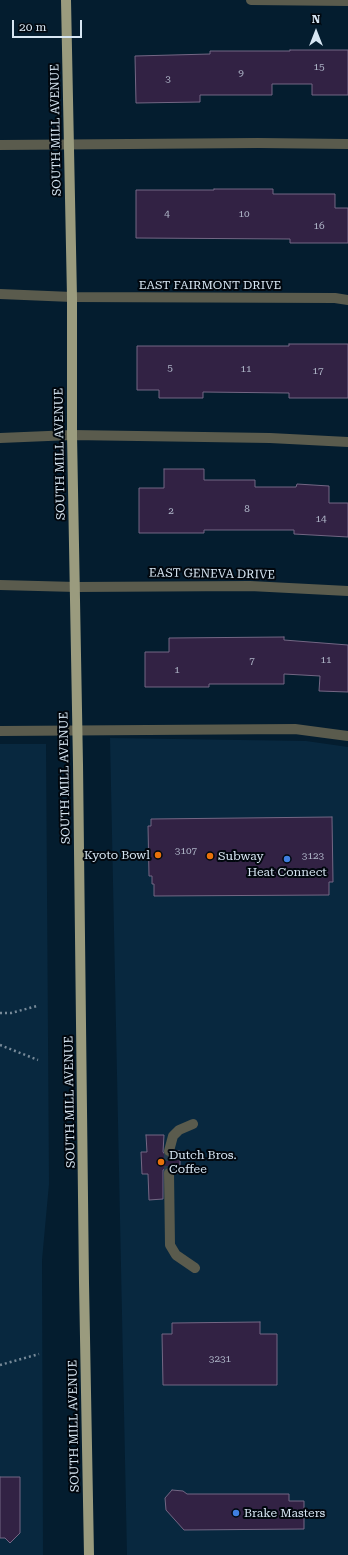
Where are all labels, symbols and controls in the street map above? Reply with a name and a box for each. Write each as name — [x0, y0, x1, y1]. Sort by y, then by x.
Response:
scale bar — [14, 12, 84, 38]
north arrow — [296, 12, 336, 52]
text: N — [312, 13, 320, 26]
text: 20 m — [19, 20, 46, 34]
house number: 15 — [313, 61, 325, 73]
street label: SOUTH MILL AVENUE — [48, 64, 64, 196]
house number: 9 — [238, 67, 244, 79]
house number: 3 — [165, 73, 171, 85]
house number: 4 — [164, 208, 170, 220]
house number: 10 — [238, 208, 250, 220]
house number: 16 — [313, 220, 325, 232]
street label: EAST FAIRMONT DRIVE — [139, 278, 281, 292]
house number: 5 — [167, 362, 173, 374]
house number: 11 — [240, 363, 252, 375]
house number: 17 — [312, 365, 324, 377]
street label: SOUTH MILL AVENUE — [52, 388, 68, 520]
house number: 8 — [244, 503, 250, 515]
house number: 2 — [168, 505, 174, 517]
house number: 14 — [315, 513, 327, 525]
street label: EAST GENEVA DRIVE — [149, 566, 275, 582]
house number: 11 — [320, 654, 332, 666]
house number: 7 — [249, 655, 255, 667]
house number: 1 — [174, 664, 180, 676]
street label: SOUTH MILL AVENUE — [57, 712, 73, 844]
house number: 3107 — [175, 845, 197, 857]
place label: Kyoto Bowl — [84, 848, 150, 862]
place label: Subway — [218, 849, 264, 863]
marker: Kyoto Bowl — [153, 850, 163, 860]
house number: 3123 — [302, 850, 324, 862]
marker: Subway — [205, 851, 215, 861]
marker: Heat Connect — [282, 854, 292, 864]
place label: Heat Connect — [247, 865, 327, 879]
street label: SOUTH MILL AVENUE — [62, 1036, 78, 1168]
place label: Dutch Bros. Coffee — [169, 1148, 237, 1176]
marker: Dutch Bros. Coffee — [156, 1157, 166, 1167]
house number: 3231 — [209, 1353, 231, 1365]
street label: SOUTH MILL AVENUE — [66, 1360, 82, 1492]
place label: Brake Masters — [244, 1506, 325, 1520]
marker: Brake Masters — [231, 1508, 241, 1518]

